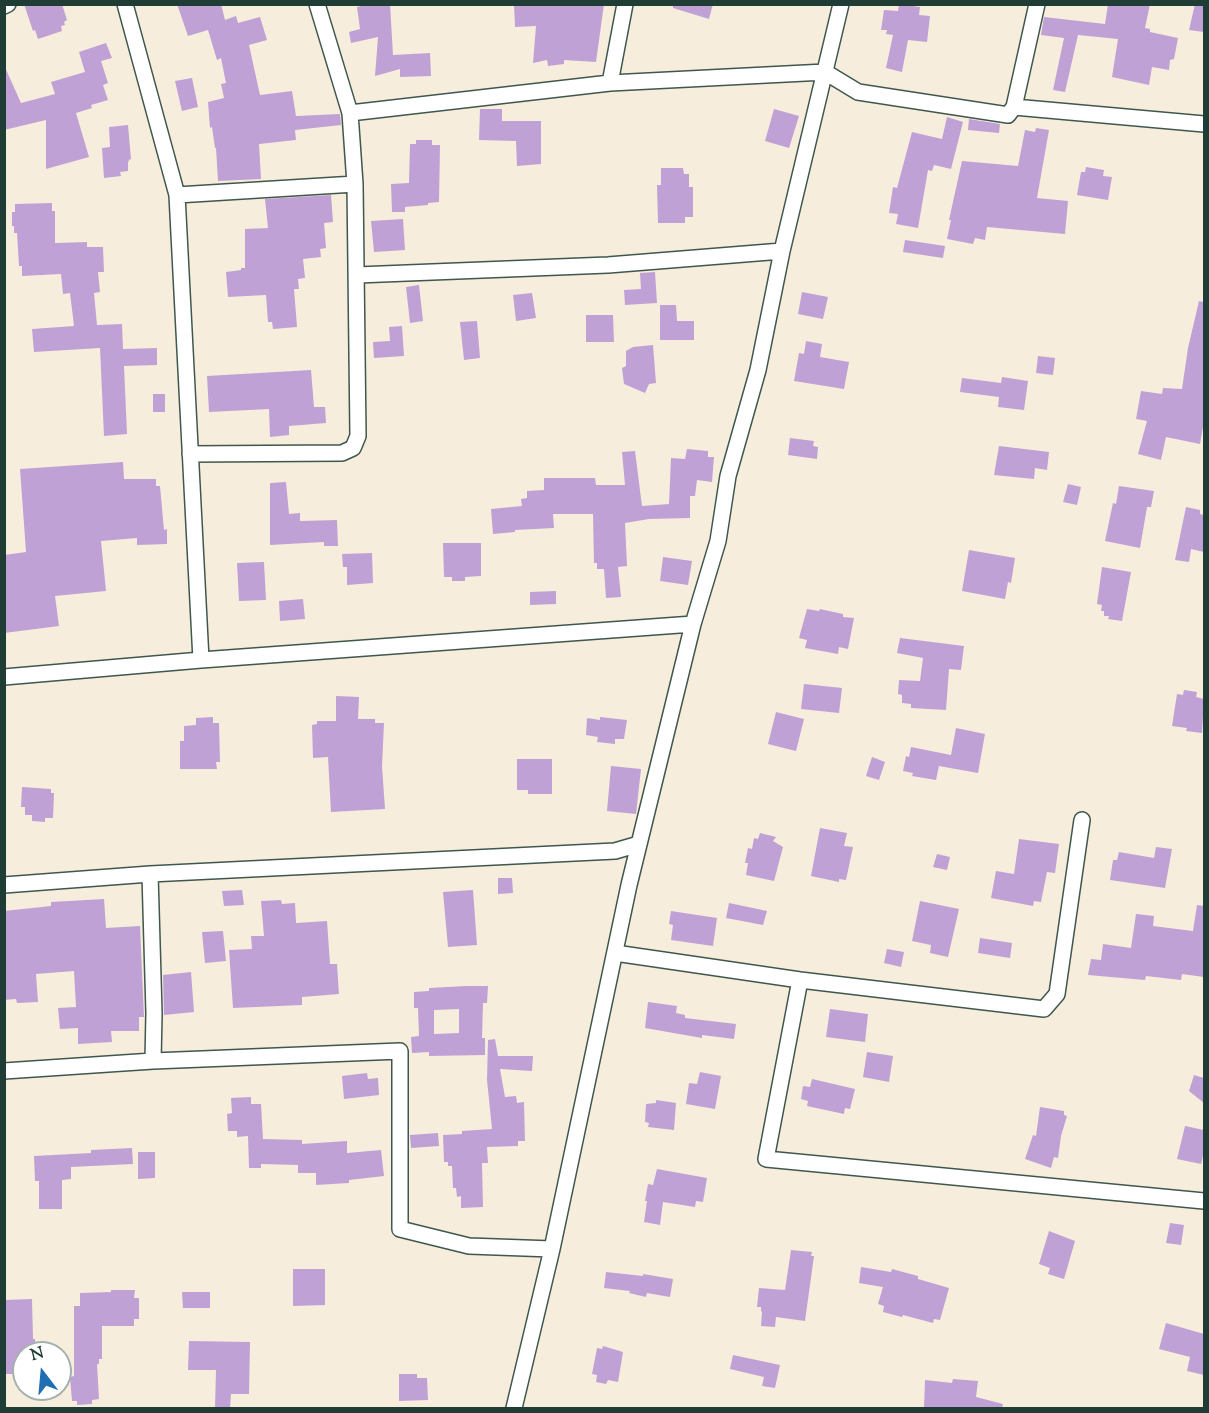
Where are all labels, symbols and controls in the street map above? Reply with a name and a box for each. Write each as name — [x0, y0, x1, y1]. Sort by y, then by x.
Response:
north arrow — [12, 1341, 72, 1401]
text: N — [28, 1342, 47, 1368]

